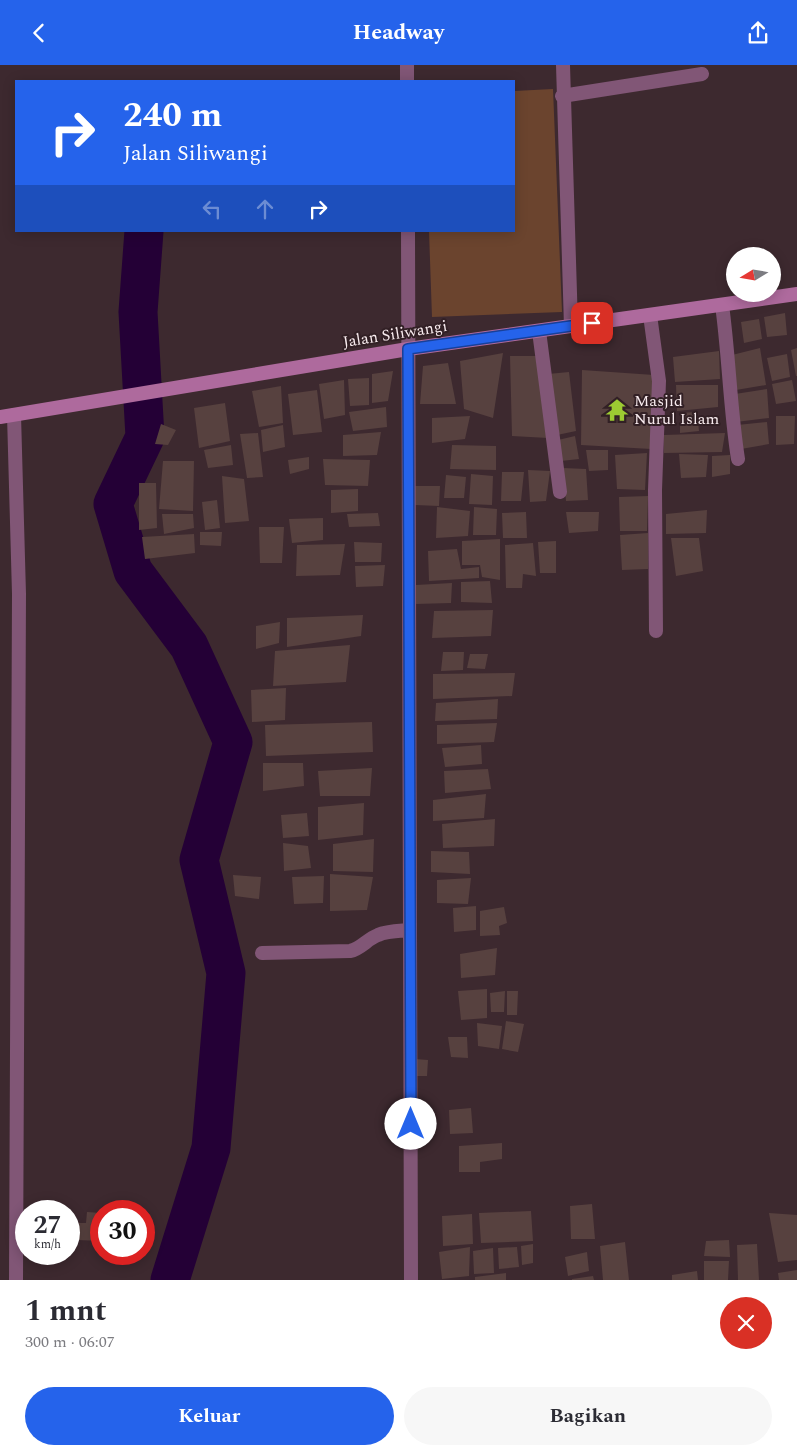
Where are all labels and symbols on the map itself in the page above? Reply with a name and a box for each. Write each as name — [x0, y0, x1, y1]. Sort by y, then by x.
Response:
north arrow — [726, 247, 781, 303]
pin — [571, 302, 613, 344]
street label: Jalan Siliwangi — [341, 314, 449, 354]
place label: Masjid Nurul Islam — [634, 389, 719, 431]
temple icon: Masjid Nurul Islam — [604, 397, 630, 423]
position arrow — [384, 1097, 436, 1149]
speed limit sign: 30 — [90, 1200, 155, 1265]

